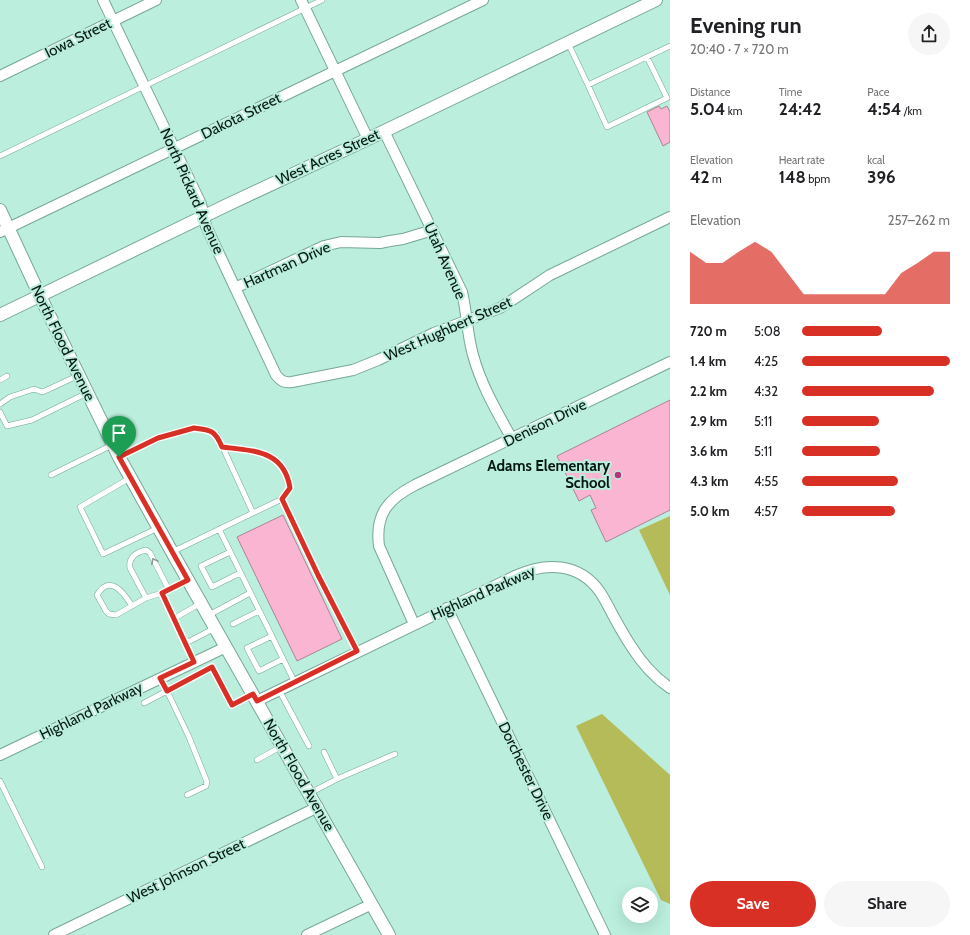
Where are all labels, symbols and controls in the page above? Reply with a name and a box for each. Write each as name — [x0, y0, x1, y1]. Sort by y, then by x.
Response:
text: Evening run — [690, 12, 802, 39]
button: share — [908, 13, 950, 55]
street label: Iowa Street — [42, 14, 114, 62]
text: 20:40 · 7 × 720 m — [690, 41, 789, 57]
text: Distance — [690, 85, 731, 99]
text: Time — [779, 85, 802, 99]
text: Pace — [867, 85, 889, 99]
street label: Dakota Street — [198, 89, 284, 143]
text: 5.04 — [690, 99, 725, 119]
text: 24:42 — [779, 99, 822, 119]
text: 4:54 — [867, 99, 901, 119]
text: km — [725, 104, 742, 118]
text: /km — [901, 104, 922, 118]
street label: North Pickard Avenue — [156, 125, 228, 257]
street label: West Acres Street — [273, 125, 383, 189]
text: Elevation — [690, 153, 733, 167]
text: Heart rate — [779, 153, 825, 167]
text: kcal — [867, 153, 885, 167]
text: 42 — [690, 167, 710, 187]
text: 148 — [779, 167, 806, 187]
text: 396 — [867, 167, 896, 187]
text: m — [710, 172, 722, 186]
text: bpm — [806, 172, 830, 186]
text: Elevation — [690, 212, 741, 228]
text: 257–262 m — [888, 212, 950, 228]
street label: Utah Avenue — [420, 220, 470, 302]
street label: Hartman Drive — [241, 238, 334, 292]
street label: North Flood Avenue — [27, 282, 99, 404]
street label: West Hughbert Street — [382, 293, 514, 365]
text: 720 m — [690, 323, 727, 339]
text: 5:08 — [754, 323, 781, 339]
text: 1.4 km — [690, 353, 726, 369]
text: 4:25 — [754, 353, 778, 369]
text: 2.2 km — [690, 383, 727, 399]
text: 4:32 — [754, 383, 778, 399]
street label: Denison Drive — [501, 395, 590, 451]
text: 2.9 km — [690, 413, 727, 429]
text: 5:11 — [754, 413, 772, 429]
pin — [102, 416, 136, 457]
icon: arrive — [108, 422, 130, 444]
text: 3.6 km — [690, 443, 728, 459]
text: 5:11 — [754, 443, 772, 459]
place label: Adams Elementary School — [487, 457, 611, 492]
marker: Adams Elementary School — [613, 470, 623, 480]
text: 4.3 km — [690, 473, 729, 489]
text: 4:55 — [754, 473, 778, 489]
text: 5.0 km — [690, 503, 729, 519]
text: 4:57 — [754, 503, 778, 519]
one-way arrow — [151, 558, 159, 565]
street label: Highland Parkway — [428, 562, 538, 624]
street label: Highland Parkway — [37, 678, 146, 744]
street label: North Flood Avenue — [259, 716, 339, 835]
street label: Dorchester Drive — [494, 719, 558, 823]
street label: West Johnson Street — [124, 835, 248, 907]
button: Save — [690, 881, 816, 927]
button: Share — [824, 881, 950, 927]
map controls — [622, 887, 658, 923]
button: layers — [622, 887, 658, 923]

